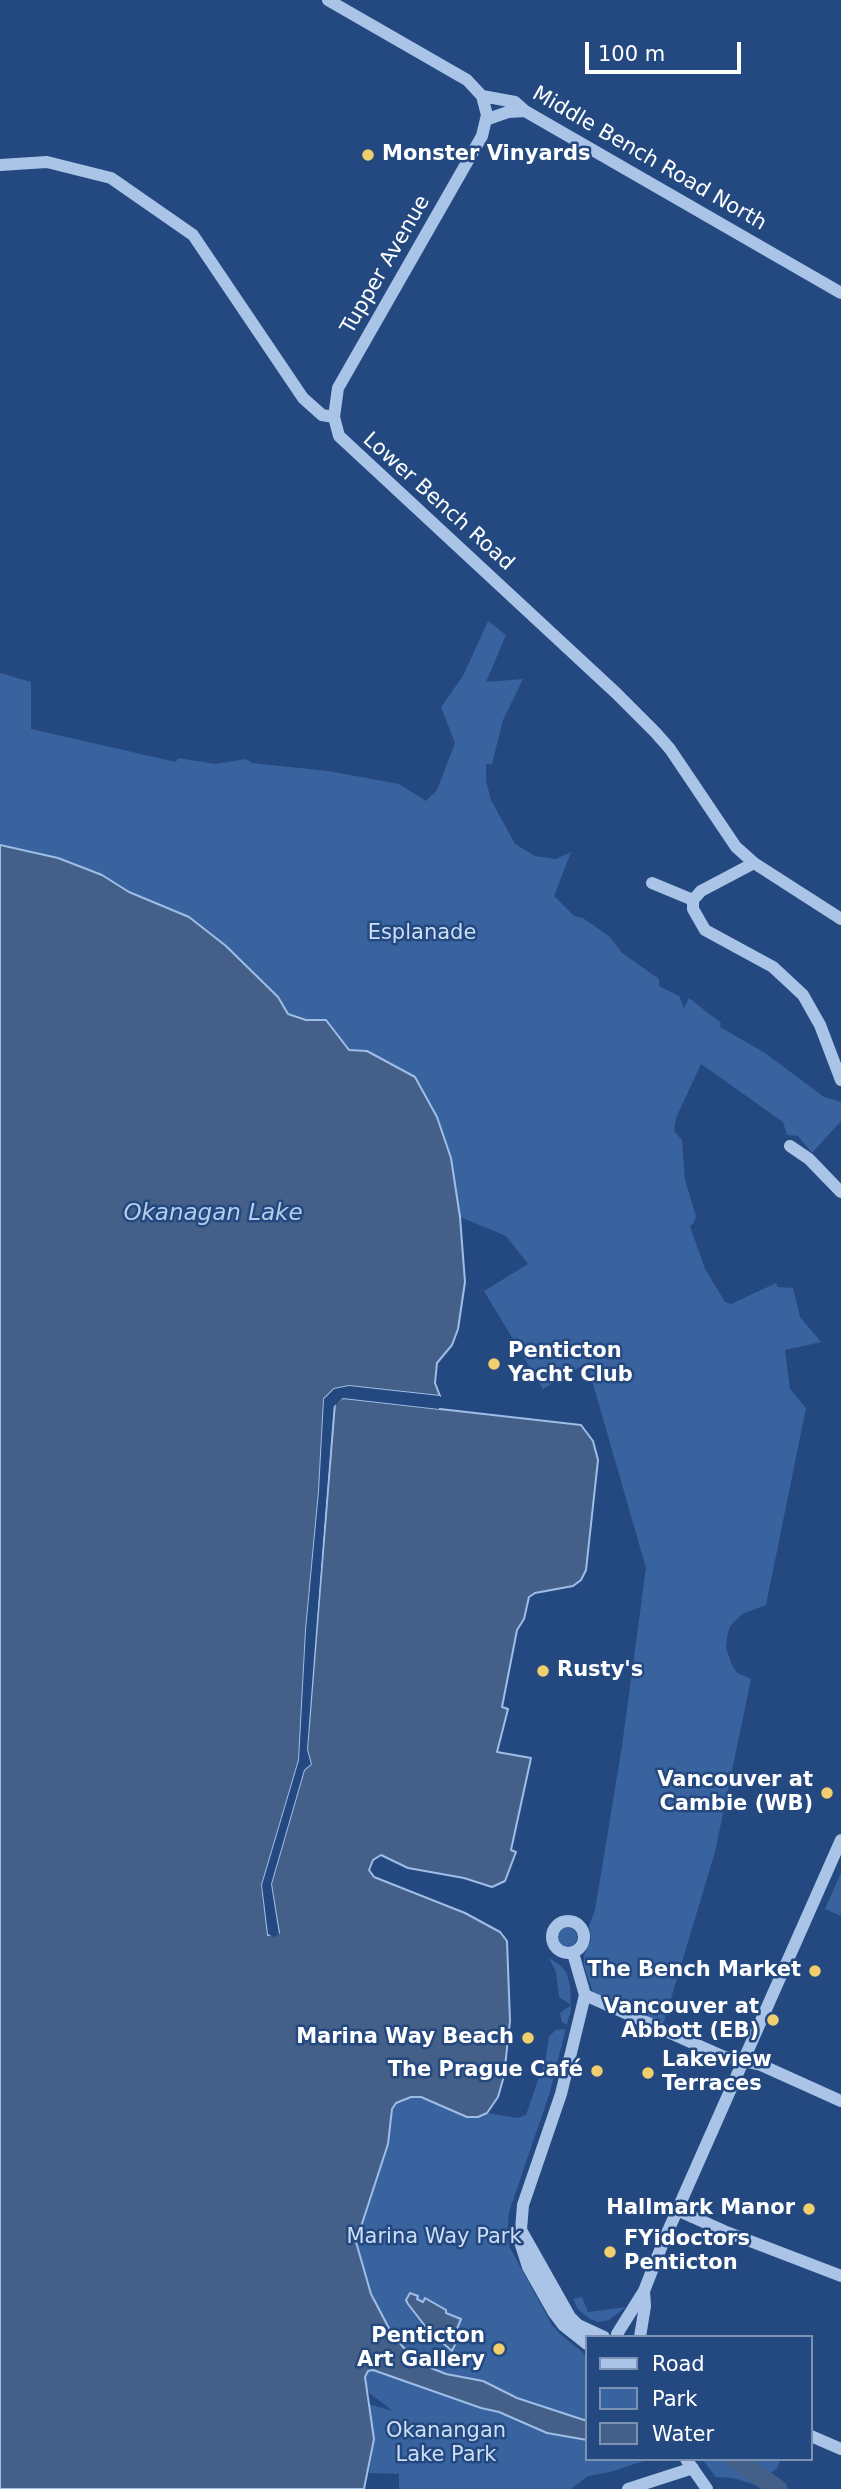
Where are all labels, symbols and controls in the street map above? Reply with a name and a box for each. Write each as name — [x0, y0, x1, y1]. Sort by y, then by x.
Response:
scale bar — [589, 28, 745, 72]
text: 100 m — [598, 42, 665, 66]
street label: Middle Bench Road North — [527, 82, 771, 236]
place label: Monster Vinyards — [382, 142, 591, 168]
marker: Monster Vinyards — [360, 147, 376, 163]
street label: Tupper Avenue — [336, 191, 436, 339]
street label: Lower Bench Road — [357, 428, 519, 576]
park label: Esplanade — [368, 921, 476, 947]
water label: Okanagan Lake — [123, 1200, 303, 1228]
place label: Penticton Yacht Club — [508, 1339, 633, 1389]
marker: Penticton Yacht Club — [486, 1356, 502, 1372]
place label: Rusty's — [557, 1658, 643, 1684]
marker: Rusty's — [535, 1663, 551, 1679]
place label: Vancouver at Cambie (WB) — [657, 1768, 813, 1818]
marker: Vancouver at Cambie (WB) — [819, 1785, 835, 1801]
place label: The Bench Market — [587, 1958, 801, 1984]
marker: The Bench Market — [807, 1963, 823, 1979]
place label: Vancouver at Abbott (EB) — [603, 1995, 759, 2045]
marker: Vancouver at Abbott (EB) — [765, 2012, 781, 2028]
place label: Marina Way Beach — [296, 2025, 514, 2051]
marker: Marina Way Beach — [520, 2030, 536, 2046]
place label: Lakeview Terraces — [662, 2048, 772, 2098]
place label: The Prague Café — [388, 2058, 583, 2084]
marker: The Prague Café — [589, 2063, 605, 2079]
marker: Lakeview Terraces — [640, 2065, 656, 2081]
place label: Hallmark Manor — [606, 2196, 795, 2222]
marker: Hallmark Manor — [801, 2201, 817, 2217]
park label: Marina Way Park — [346, 2225, 522, 2251]
place label: FYidoctors Penticton — [624, 2227, 750, 2277]
marker: FYidoctors Penticton — [602, 2244, 618, 2260]
place label: Penticton Art Gallery — [357, 2324, 485, 2374]
legend — [586, 2335, 813, 2461]
marker: Penticton Art Gallery — [491, 2341, 507, 2357]
text: Road — [652, 2352, 705, 2376]
text: Park — [652, 2387, 697, 2411]
park label: Okanangan Lake Park — [386, 2419, 506, 2469]
text: Water — [652, 2422, 714, 2446]

